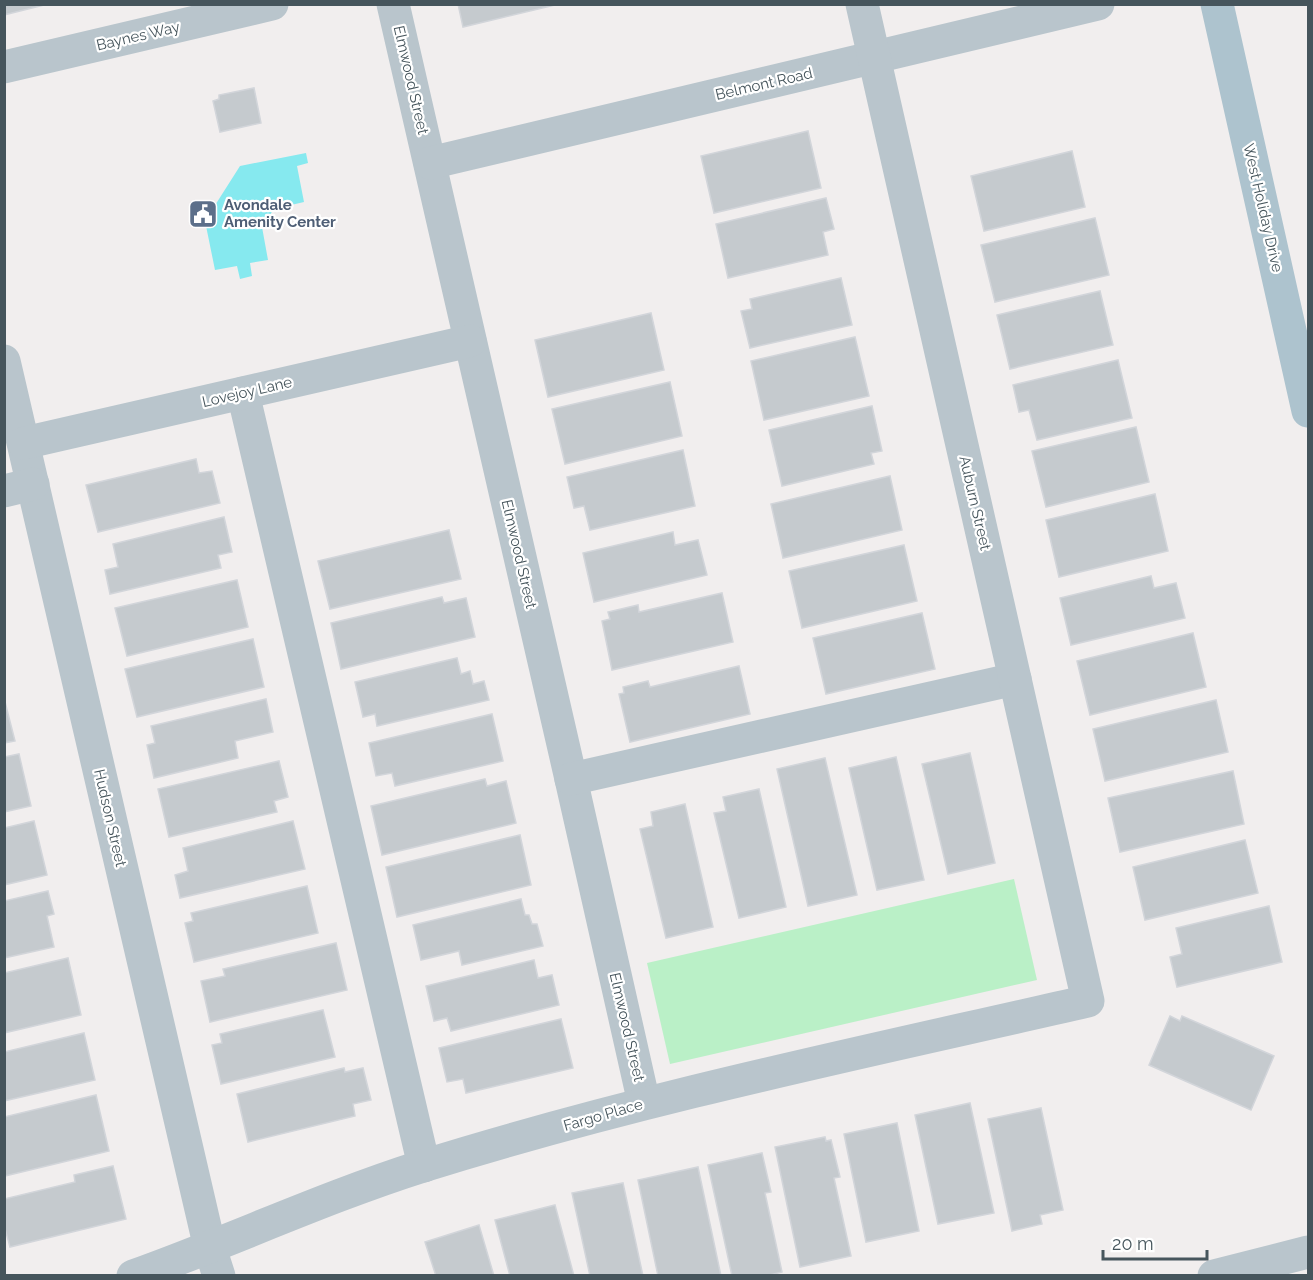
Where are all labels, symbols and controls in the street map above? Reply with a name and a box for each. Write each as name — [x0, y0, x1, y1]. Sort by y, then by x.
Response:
street label: Baynes Way — [95, 18, 181, 54]
street label: Elmwood Street — [390, 24, 432, 136]
street label: Belmont Road — [714, 64, 814, 104]
street label: West Holiday Drive — [1239, 142, 1287, 274]
place label: Avondale Amenity Center — [224, 196, 336, 231]
public building icon: Avondale Amenity Center — [187, 198, 219, 230]
street label: Lovejoy Lane — [200, 373, 294, 411]
street label: Auburn Street — [955, 454, 995, 552]
street label: Elmwood Street — [498, 498, 540, 610]
street label: Hudson Street — [90, 767, 130, 869]
street label: Elmwood Street — [606, 971, 648, 1083]
street label: Fargo Place — [561, 1095, 645, 1135]
scale bar — [1103, 1223, 1206, 1261]
text: 20 m — [1112, 1233, 1154, 1254]

